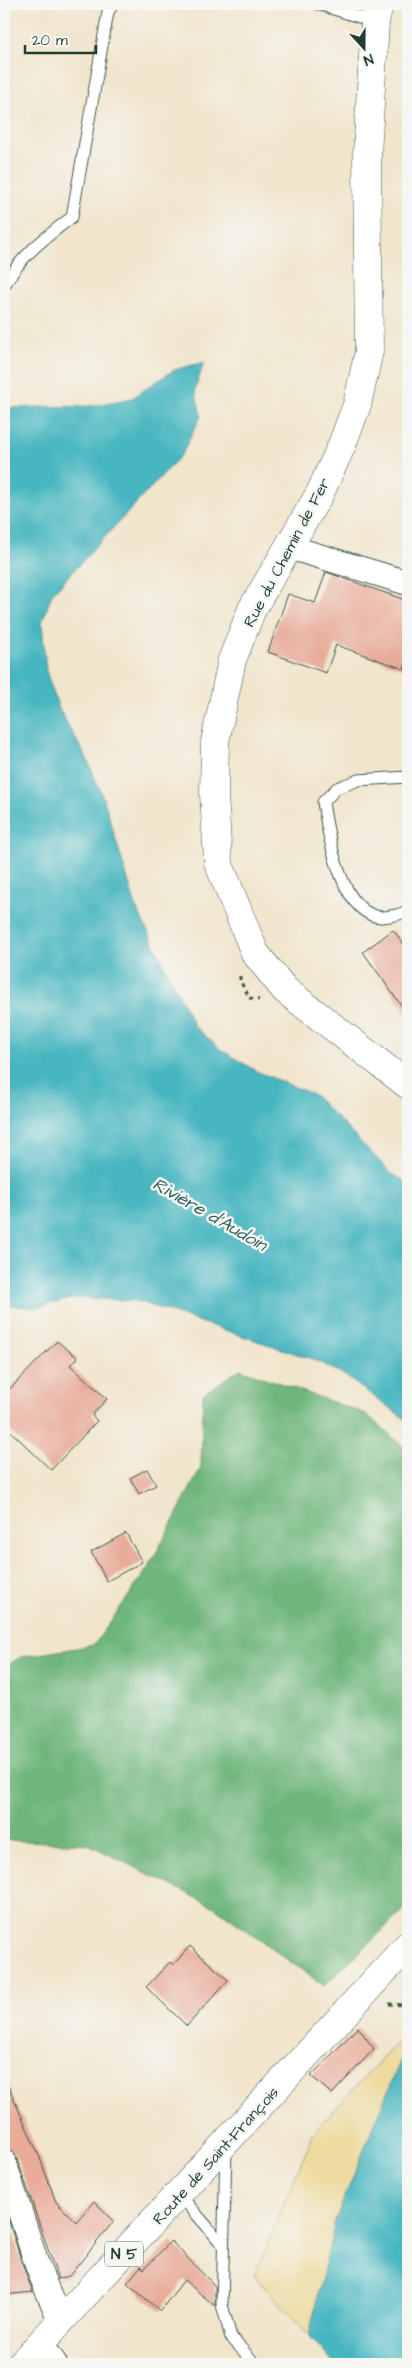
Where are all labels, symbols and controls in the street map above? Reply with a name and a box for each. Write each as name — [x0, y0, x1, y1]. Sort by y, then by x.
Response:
scale bar — [25, 22, 96, 54]
north arrow — [340, 22, 390, 72]
text: 20 m — [32, 30, 68, 51]
text: N — [360, 48, 376, 70]
street label: Rue du Chemin de Fer — [238, 474, 336, 631]
water label: Rivière d'Audoin — [148, 1172, 273, 1258]
street label: Route de Saint-François — [148, 2082, 284, 2230]
road number: N 5 — [105, 2242, 143, 2266]

